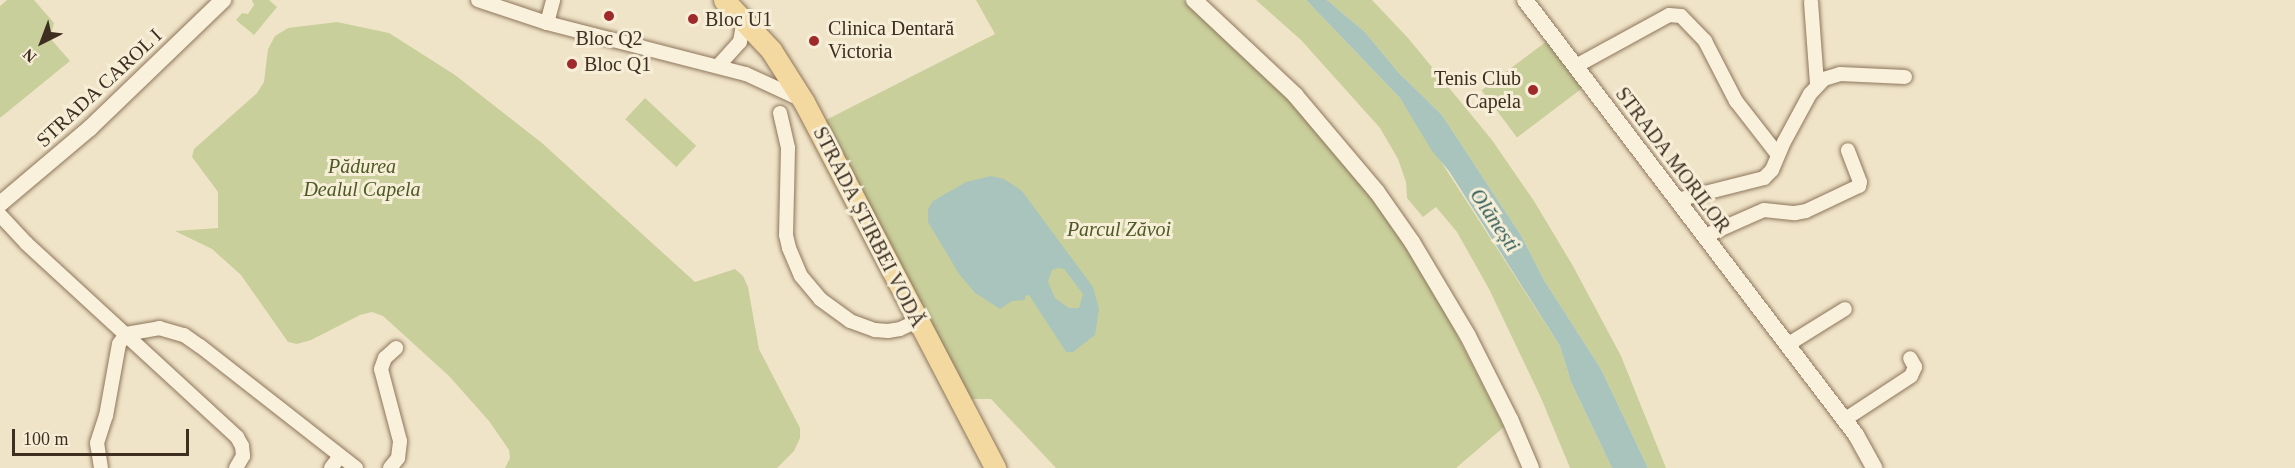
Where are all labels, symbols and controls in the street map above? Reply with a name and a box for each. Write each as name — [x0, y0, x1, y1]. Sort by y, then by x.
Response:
place label: Bloc U1 — [705, 7, 772, 31]
marker: Bloc Q2 — [602, 9, 616, 23]
north arrow — [12, 12, 72, 72]
marker: Bloc U1 — [686, 12, 700, 26]
place label: Clinica Dentară Victoria — [828, 17, 954, 64]
street label: STRADA CAROL I — [31, 23, 167, 153]
place label: Bloc Q2 — [575, 26, 643, 50]
marker: Clinica Dentară Victoria — [805, 32, 823, 50]
text: N — [20, 46, 40, 66]
place label: Bloc Q1 — [584, 52, 651, 76]
marker: Bloc Q1 — [565, 57, 579, 71]
place label: Tenis Club Capela — [1434, 66, 1521, 113]
street label: STRADA MORILOR — [1610, 82, 1736, 238]
marker: Tenis Club Capela — [1526, 83, 1540, 97]
street label: STRADA ȘTIRBEI VODĂ — [808, 122, 930, 332]
park label: Pădurea Dealul Capela — [303, 154, 421, 201]
water label: Olănești — [1465, 183, 1525, 257]
park label: Parcul Zăvoi — [1067, 217, 1171, 241]
scale bar — [15, 417, 192, 455]
text: 100 m — [23, 429, 69, 449]

